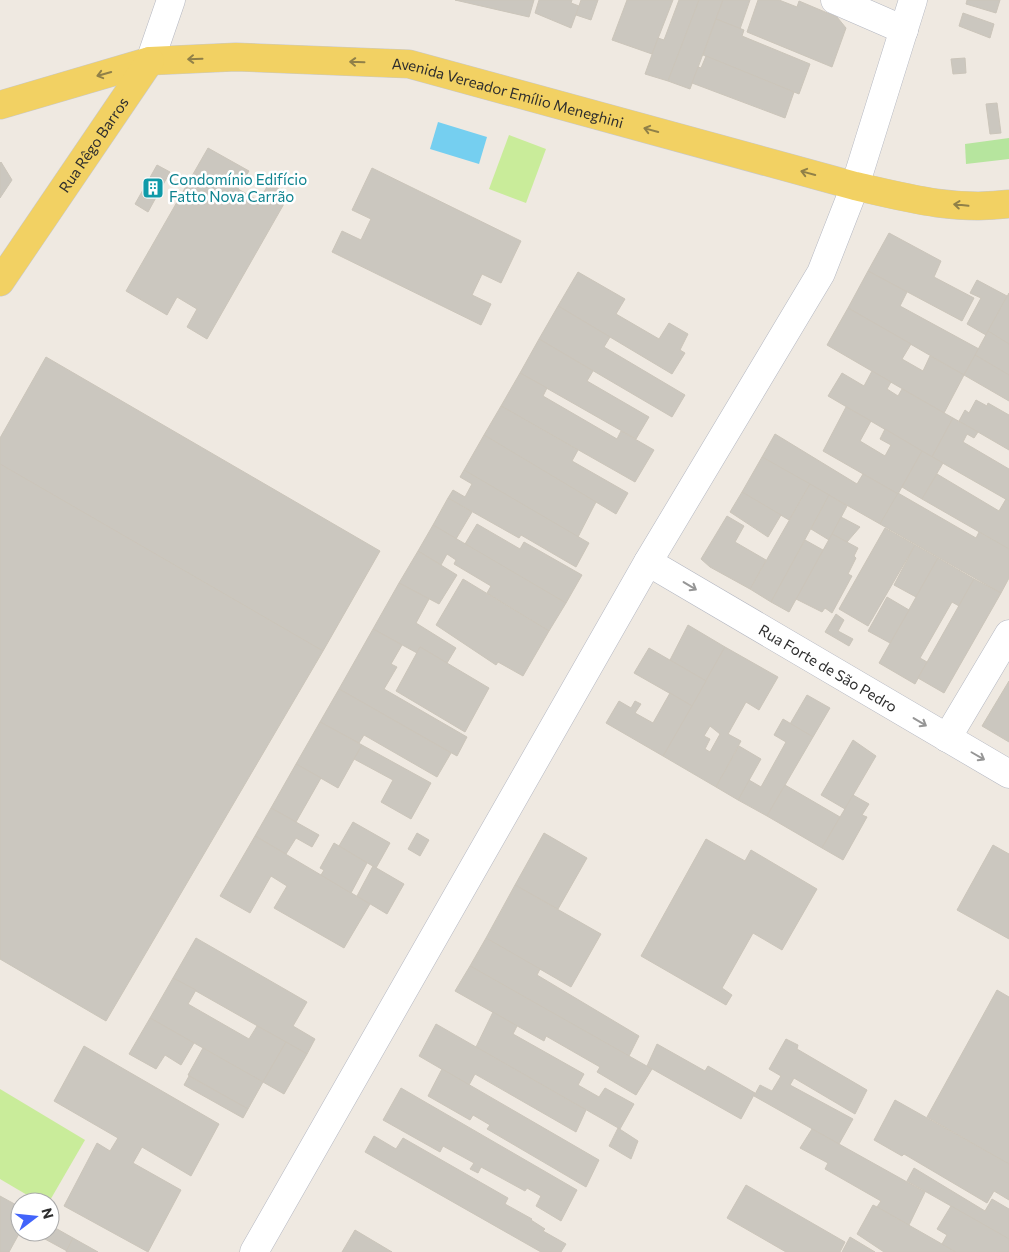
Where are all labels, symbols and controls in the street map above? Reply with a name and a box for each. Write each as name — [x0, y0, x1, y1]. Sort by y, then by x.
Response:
one-way arrow — [187, 54, 203, 63]
street label: Avenida Vereador Emílio Meneghini — [391, 54, 626, 131]
one-way arrow — [350, 57, 366, 66]
one-way arrow — [96, 70, 112, 80]
street label: Rua Rêgo Barros — [55, 93, 132, 196]
one-way arrow — [643, 125, 659, 135]
one-way arrow — [800, 168, 816, 177]
place label: Condomínio Edifício Fatto Nova Carrão — [169, 170, 307, 205]
building icon: Condomínio Edifício Fatto Nova Carrão — [141, 176, 165, 200]
one-way arrow — [953, 200, 969, 210]
one-way arrow — [682, 582, 697, 592]
street label: Rua Forte de São Pedro — [756, 620, 901, 716]
one-way arrow — [913, 718, 927, 728]
one-way arrow — [970, 752, 985, 762]
north arrow — [10, 1192, 60, 1242]
text: N — [38, 1206, 58, 1221]

